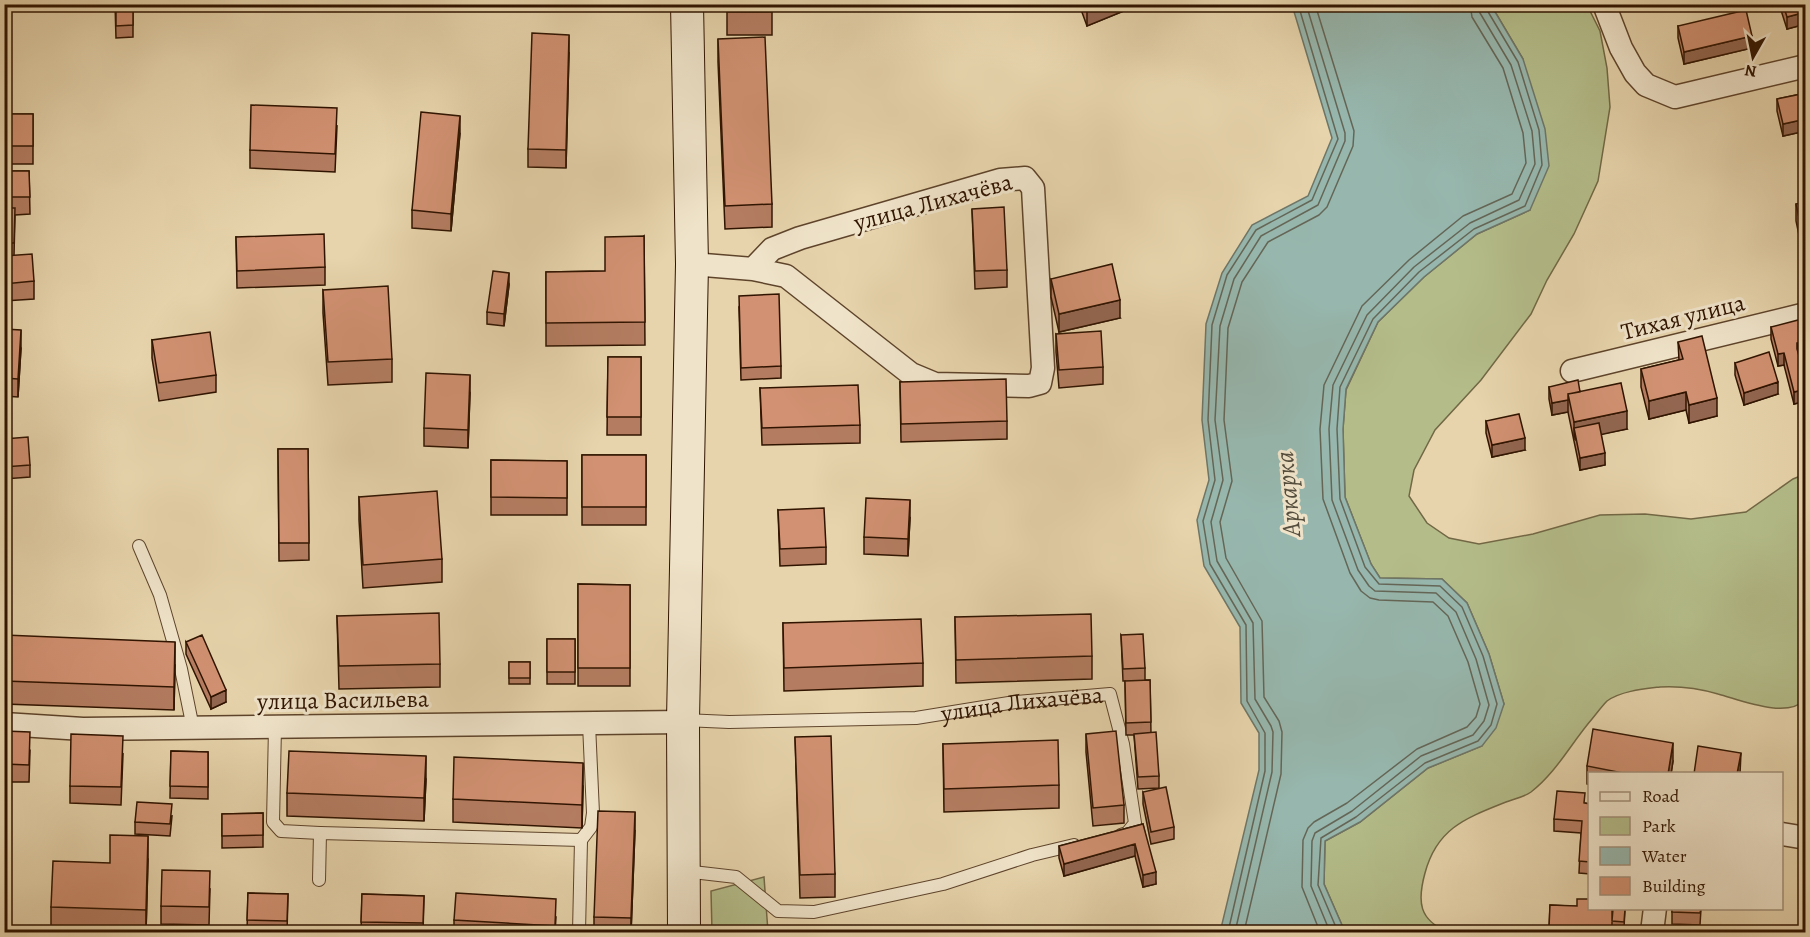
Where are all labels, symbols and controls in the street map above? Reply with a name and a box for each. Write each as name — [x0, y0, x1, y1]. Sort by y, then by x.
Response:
north arrow — [1723, 27, 1783, 87]
text: N — [1743, 59, 1758, 83]
street label: улица Лихачёва — [849, 165, 1016, 239]
street label: Тихая улица — [1618, 286, 1748, 348]
water label: Аркарка — [1267, 450, 1309, 540]
street label: улица Лихачёва — [938, 679, 1104, 730]
street label: улица Васильева — [256, 683, 429, 718]
legend — [1588, 772, 1783, 910]
text: Road — [1642, 784, 1680, 808]
text: Park — [1642, 814, 1676, 838]
text: Water — [1641, 844, 1687, 868]
text: Building — [1642, 874, 1706, 898]

